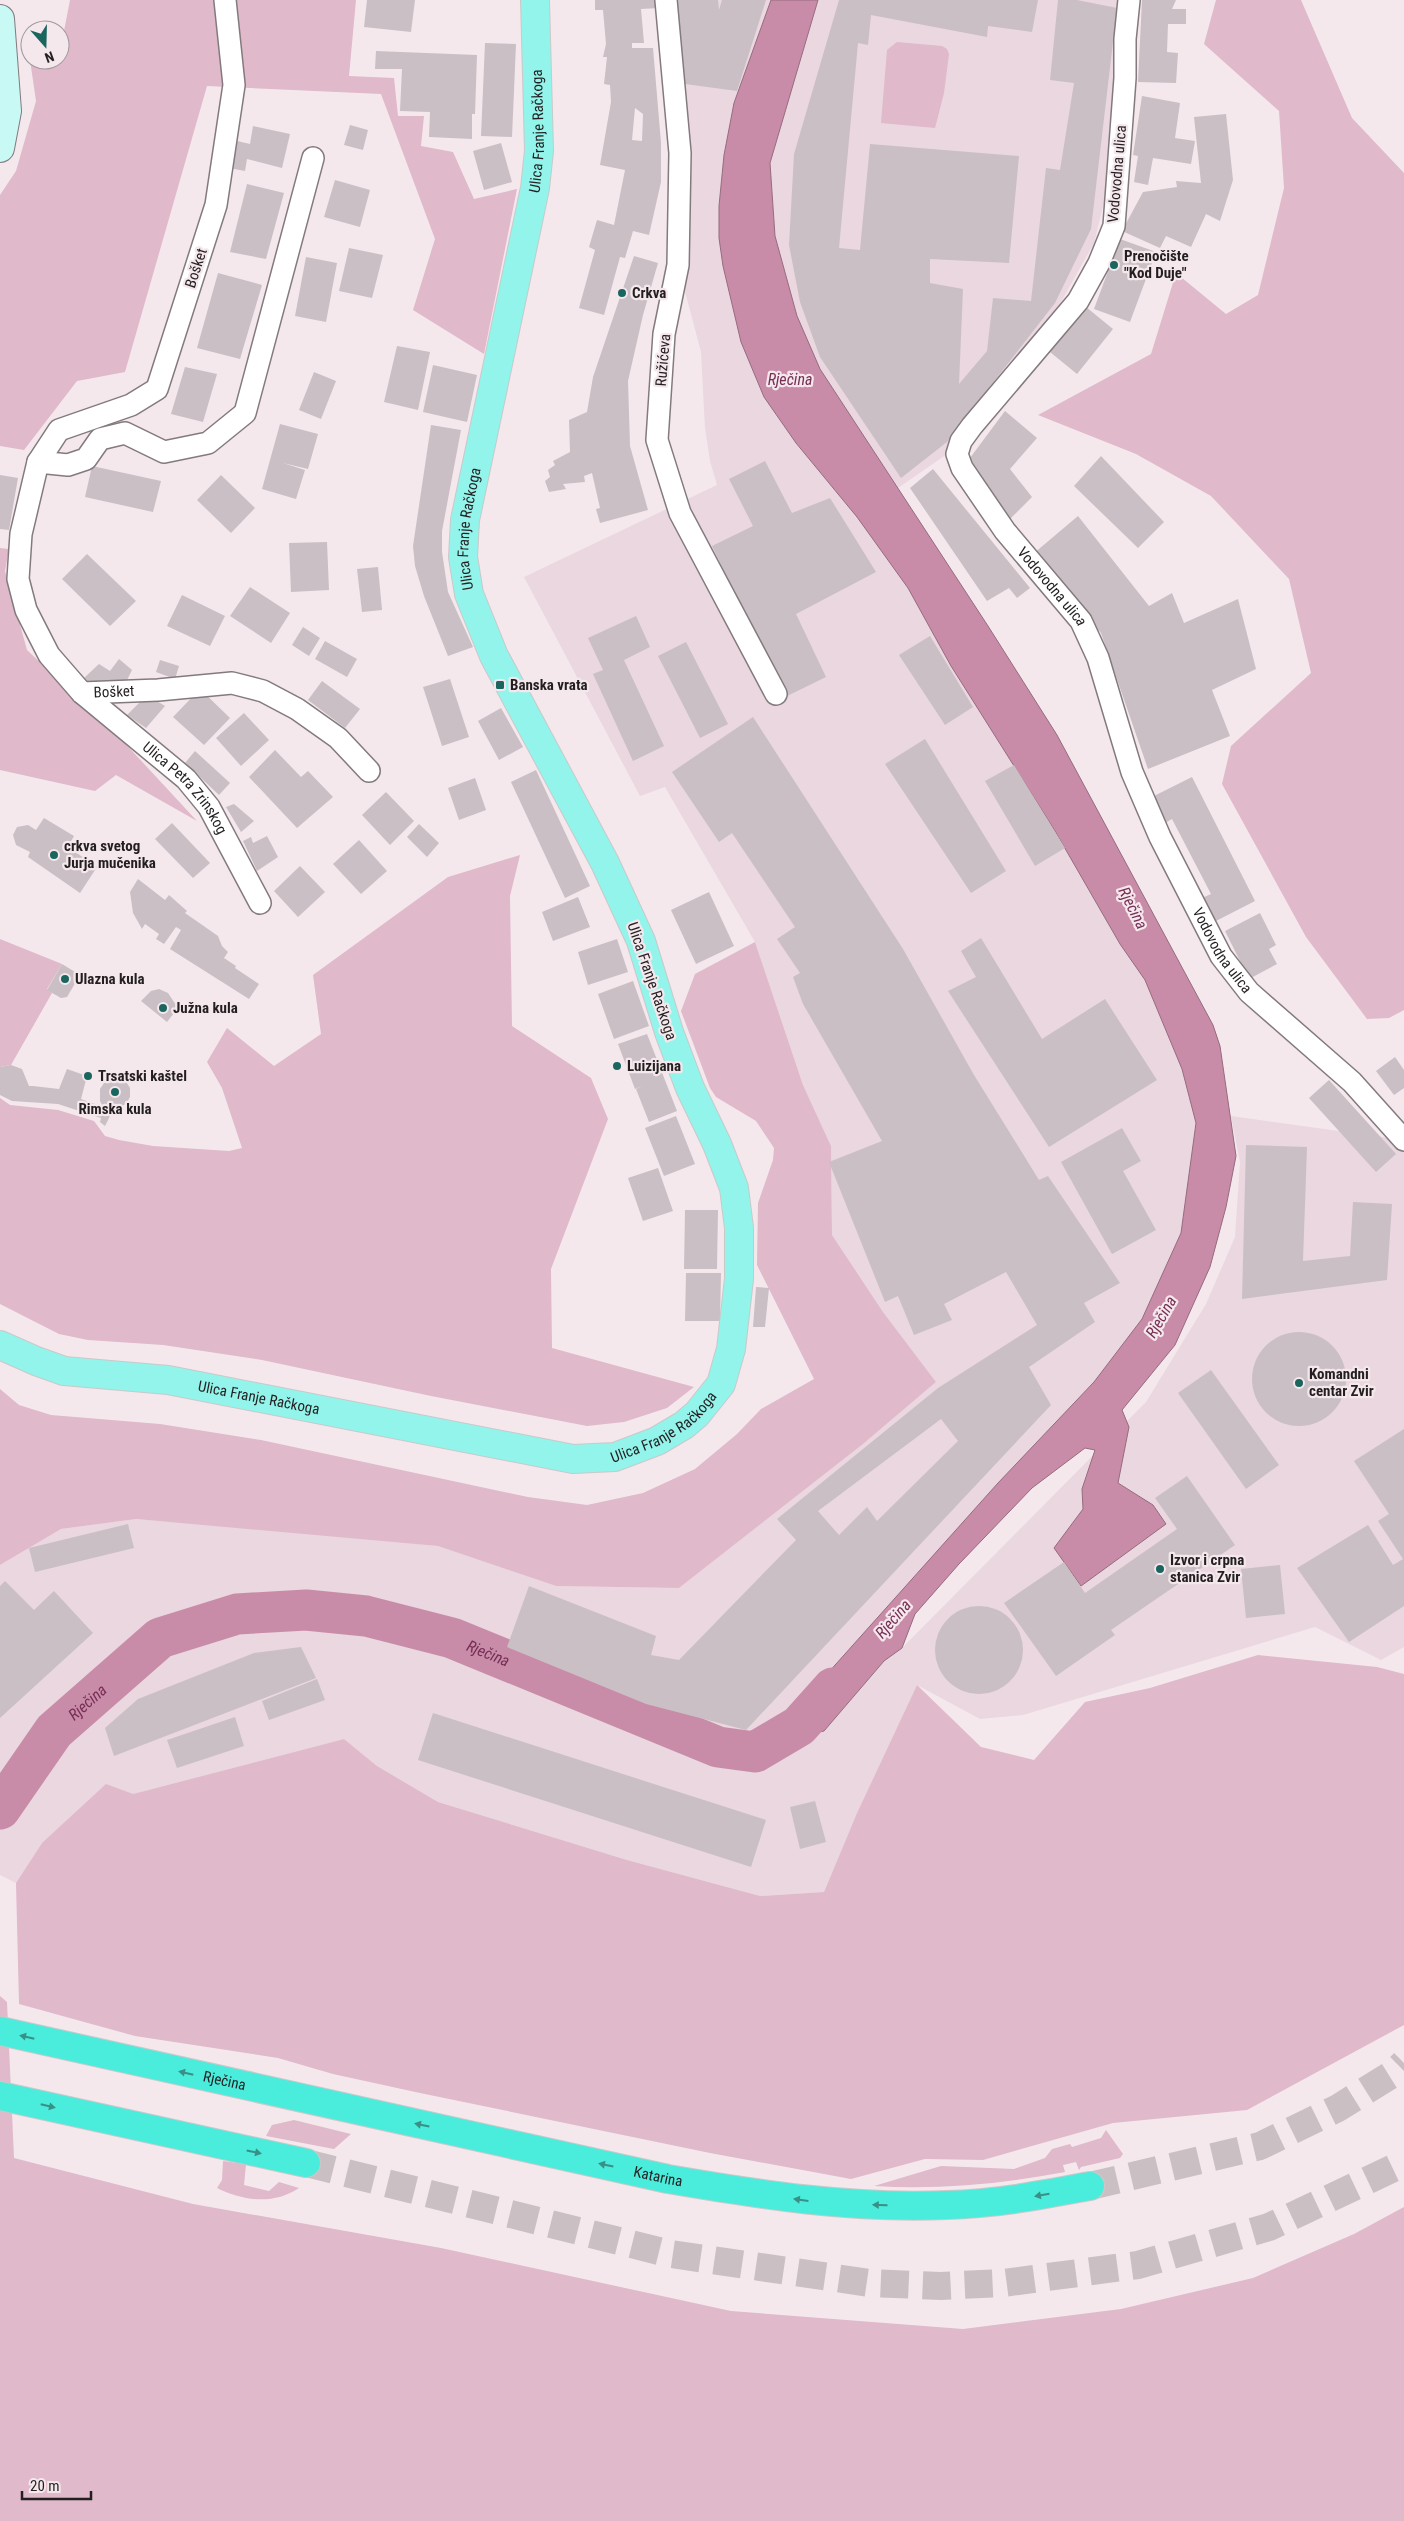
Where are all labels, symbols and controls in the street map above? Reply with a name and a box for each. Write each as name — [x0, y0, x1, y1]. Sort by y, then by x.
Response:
north arrow — [20, 20, 70, 70]
text: N — [43, 48, 56, 66]
street label: Ulica Franje Račkoga — [525, 69, 548, 194]
street label: Vodovodna ulica — [1104, 124, 1130, 224]
street label: Bošket — [181, 246, 211, 290]
place label: Prenočište "Kod Duje" — [1124, 247, 1189, 282]
marker: Prenočište "Kod Duje" — [1108, 259, 1120, 271]
place label: Crkva — [632, 284, 666, 302]
marker: Crkva — [616, 287, 628, 299]
street label: Ružićeva — [652, 333, 674, 387]
water label: Rječina — [768, 370, 812, 389]
street label: Ulica Franje Račkoga — [454, 466, 485, 591]
street label: Vodovodna ulica — [1013, 543, 1091, 628]
place label: Banska vrata — [510, 676, 588, 694]
marker: Banska vrata — [494, 679, 506, 691]
street label: Bošket — [93, 682, 135, 702]
street label: Ulica Petra Zrinskog — [139, 738, 231, 837]
place label: crkva svetog Jurja mučenika — [64, 837, 156, 872]
marker: crkva svetog Jurja mučenika — [48, 849, 60, 861]
water label: Rječina — [1114, 884, 1152, 932]
street label: Vodovodna ulica — [1189, 905, 1256, 997]
street label: Ulica Franje Račkoga — [623, 920, 681, 1042]
place label: Ulazna kula — [75, 970, 145, 988]
marker: Ulazna kula — [59, 973, 71, 985]
place label: Južna kula — [173, 999, 238, 1017]
marker: Južna kula — [157, 1002, 169, 1014]
place label: Luizijana — [627, 1057, 681, 1075]
marker: Luizijana — [611, 1060, 623, 1072]
place label: Trsatski kaštel — [98, 1067, 187, 1085]
marker: Trsatski kaštel — [82, 1070, 94, 1082]
marker: Rimska kula — [109, 1086, 121, 1098]
place label: Rimska kula — [78, 1100, 152, 1118]
water label: Rječina — [1142, 1293, 1180, 1341]
place label: Komandni centar Zvir — [1309, 1365, 1374, 1400]
street label: Ulica Franje Račkoga — [196, 1377, 321, 1418]
marker: Komandni centar Zvir — [1293, 1377, 1305, 1389]
street label: Ulica Franje Račkoga — [608, 1388, 720, 1467]
place label: Izvor i crpna stanica Zvir — [1170, 1551, 1244, 1586]
marker: Izvor i crpna stanica Zvir — [1154, 1563, 1166, 1575]
water label: Rječina — [871, 1596, 915, 1642]
water label: Rječina — [464, 1636, 513, 1670]
water label: Rječina — [64, 1680, 110, 1724]
one-way arrow — [19, 2033, 35, 2041]
street label: Rječina — [202, 2067, 248, 2094]
one-way arrow — [178, 2069, 193, 2077]
one-way arrow — [40, 2102, 55, 2110]
one-way arrow — [414, 2121, 429, 2129]
one-way arrow — [247, 2148, 262, 2156]
one-way arrow — [599, 2161, 614, 2169]
street label: Katarina — [632, 2163, 684, 2190]
one-way arrow — [1033, 2191, 1049, 2199]
one-way arrow — [792, 2196, 808, 2204]
one-way arrow — [872, 2201, 888, 2209]
scale bar — [22, 2468, 91, 2500]
text: 20 m — [30, 2477, 60, 2495]

